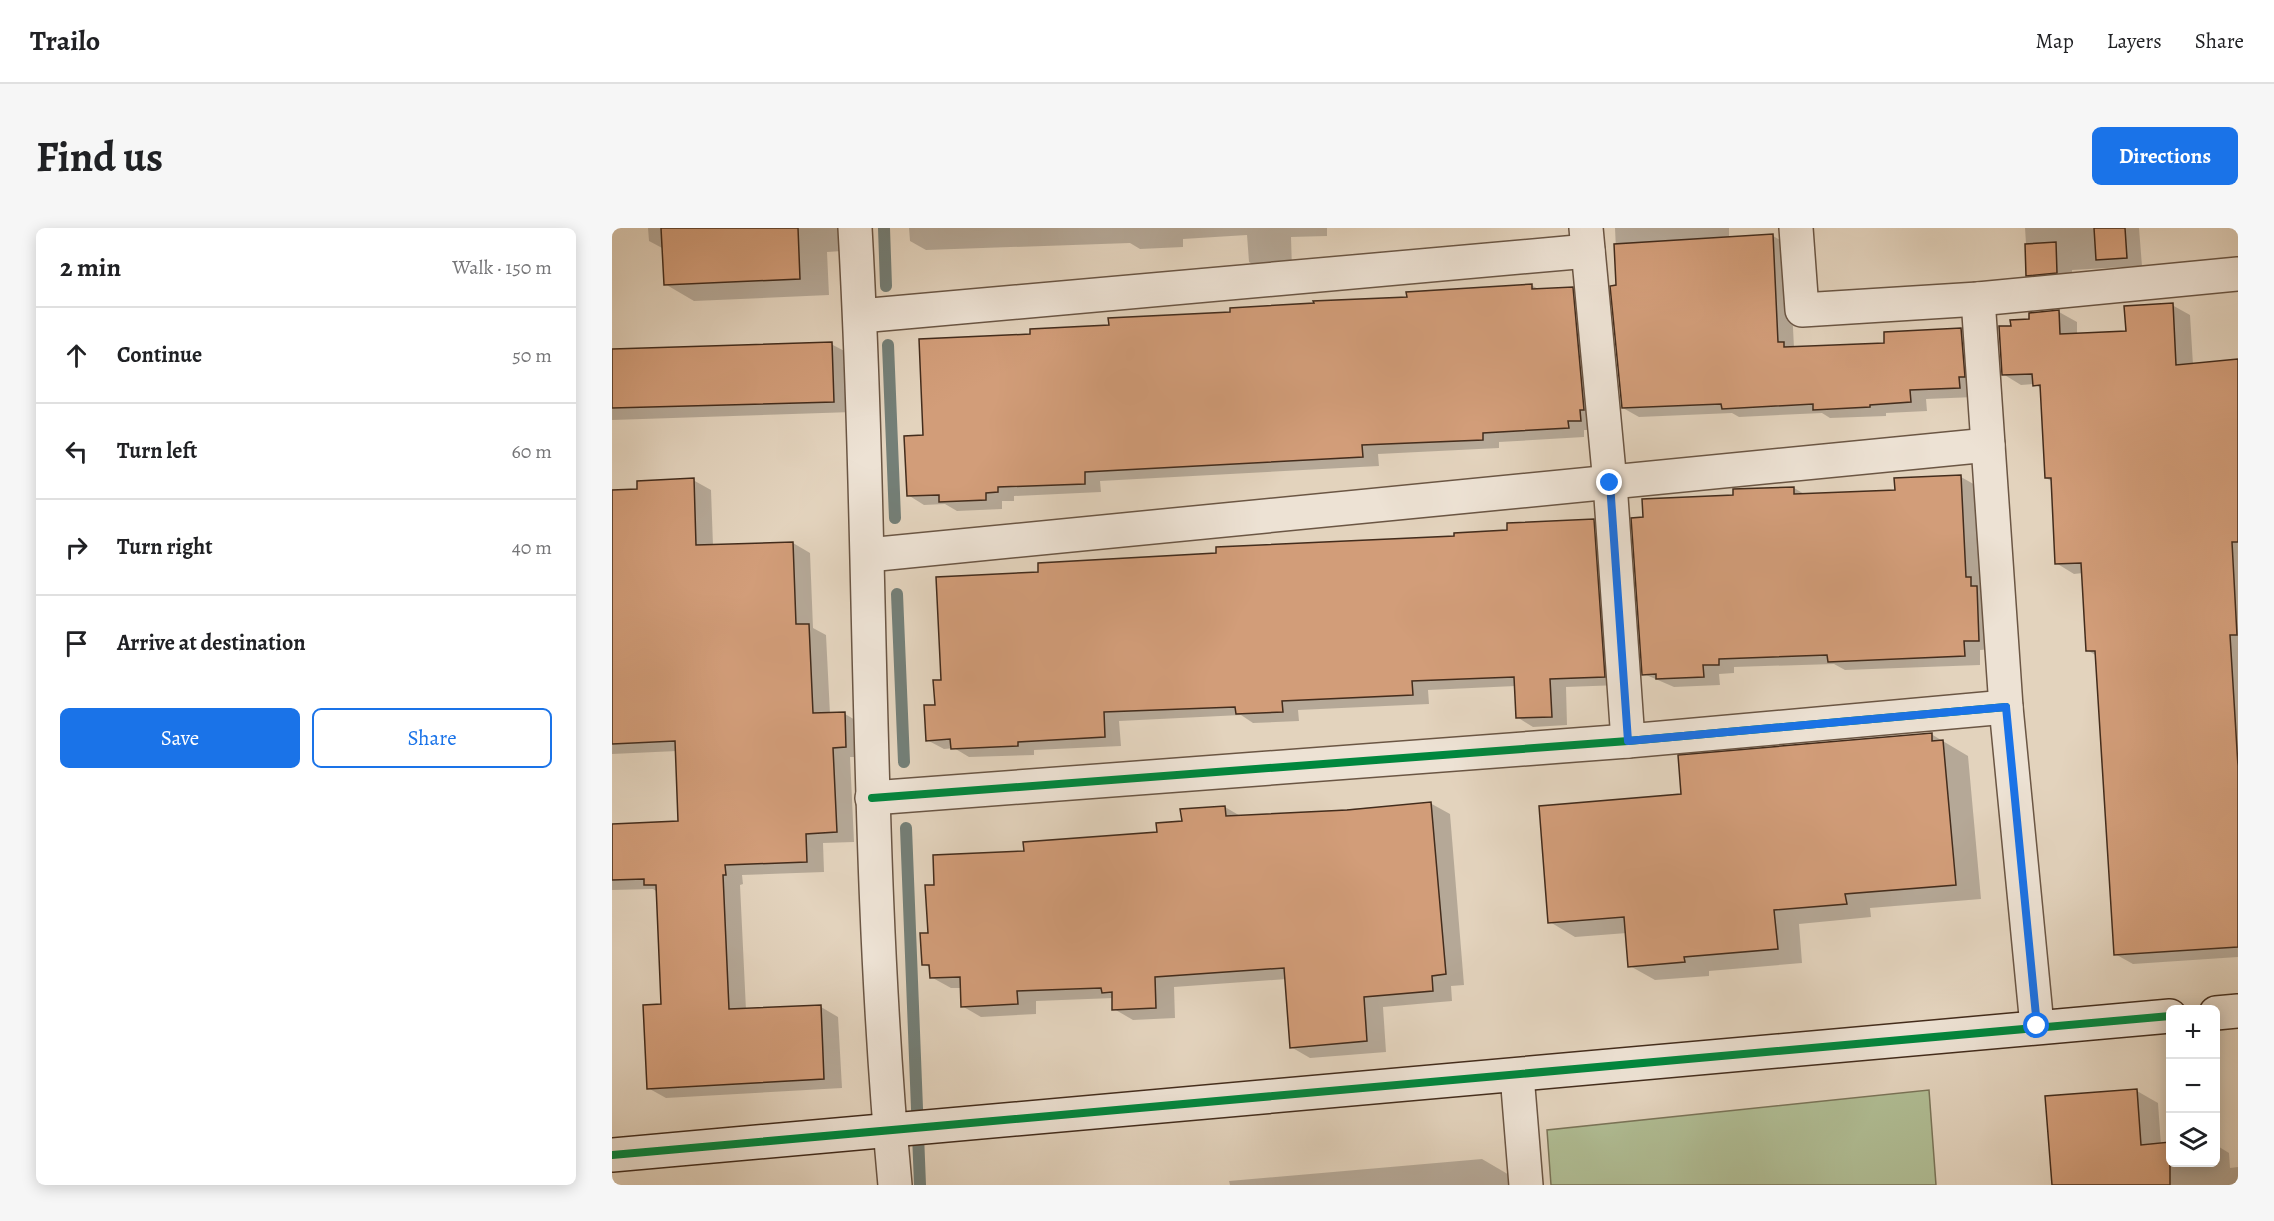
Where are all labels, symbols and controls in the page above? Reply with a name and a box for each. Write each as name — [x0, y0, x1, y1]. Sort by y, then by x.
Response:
text: Trailo — [30, 22, 100, 60]
text: Map — [2035, 27, 2074, 55]
text: Layers — [2107, 27, 2162, 55]
text: Share — [2195, 27, 2244, 55]
button: Directions — [2092, 127, 2238, 185]
text: Find us — [36, 128, 163, 185]
text: 2 min — [60, 250, 121, 285]
text: Walk · 150 m — [452, 254, 552, 281]
icon: ahead — [60, 339, 93, 372]
text: Continue — [117, 340, 202, 370]
text: 50 m — [512, 342, 552, 369]
icon: left — [60, 435, 93, 468]
text: Turn left — [117, 436, 197, 466]
text: 60 m — [512, 438, 552, 465]
route end — [1596, 469, 1622, 495]
icon: right — [60, 531, 93, 564]
text: Turn right — [117, 532, 213, 562]
text: 40 m — [512, 534, 552, 561]
icon: arrive — [60, 627, 93, 660]
text: Arrive at destination — [117, 628, 306, 658]
button: Save — [60, 708, 300, 768]
button: Share — [312, 708, 552, 768]
map controls — [2166, 1005, 2220, 1167]
button: + — [2166, 1005, 2220, 1059]
route start — [2023, 1012, 2049, 1038]
button: − — [2166, 1059, 2220, 1113]
button: layers — [2166, 1113, 2220, 1167]

